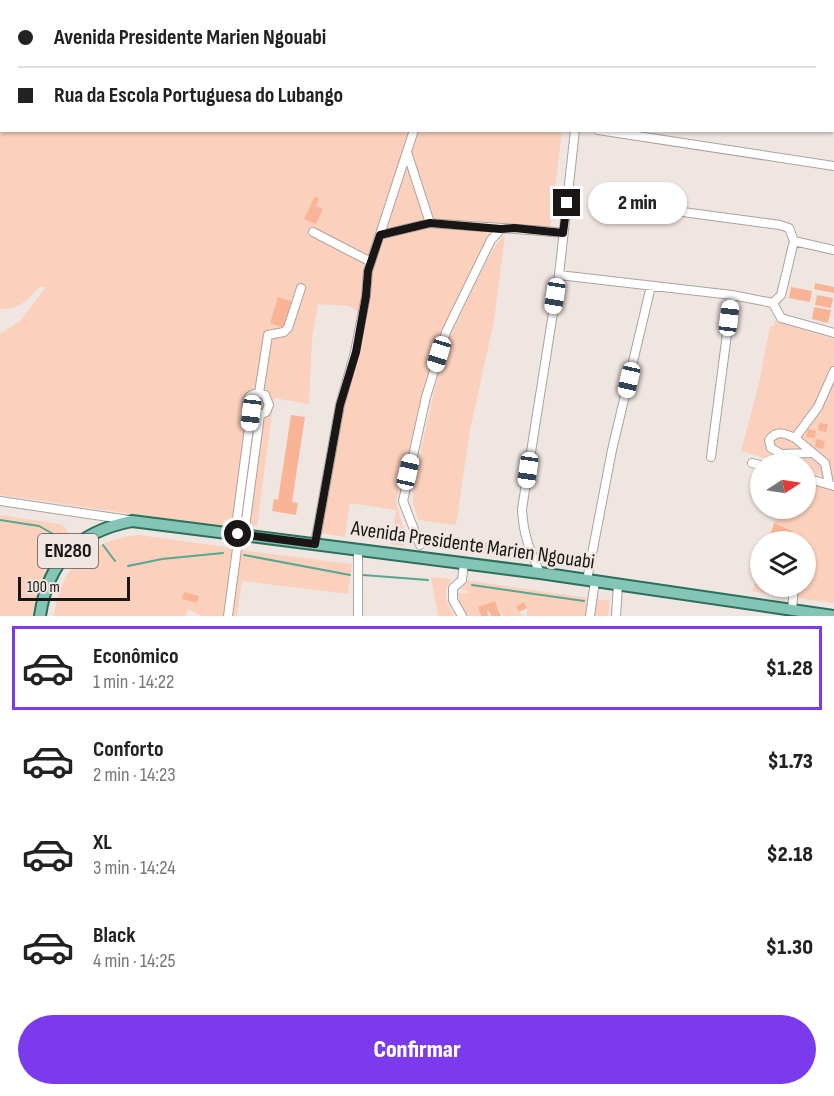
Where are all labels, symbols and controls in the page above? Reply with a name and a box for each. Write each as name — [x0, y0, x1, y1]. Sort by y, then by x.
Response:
text: Avenida Presidente Marien Ngouabi — [54, 24, 326, 51]
text: Rua da Escola Portuguesa do Lubango — [54, 82, 343, 109]
callout: 2 min — [588, 182, 687, 224]
route end — [553, 189, 580, 216]
text: 2 min — [618, 191, 657, 215]
car — [543, 277, 567, 315]
car — [718, 299, 740, 337]
car — [425, 334, 453, 374]
car — [616, 360, 642, 400]
car — [240, 394, 262, 432]
car — [517, 451, 539, 489]
car — [395, 452, 421, 492]
north arrow — [750, 453, 816, 519]
map controls — [750, 453, 816, 597]
street label: Avenida Presidente Marien Ngouabi — [349, 515, 596, 574]
route start — [224, 520, 251, 547]
button: layers — [750, 531, 816, 597]
road number: EN280 — [38, 534, 98, 568]
scale bar — [18, 574, 130, 602]
text: 100 m — [27, 578, 60, 597]
icon: car — [21, 641, 75, 695]
text: Econômico — [93, 643, 179, 670]
text: $1.28 — [766, 655, 813, 682]
text: 1 min · 14:22 — [93, 670, 174, 694]
icon: car — [21, 734, 75, 788]
text: Conforto — [93, 736, 164, 763]
text: $1.73 — [768, 748, 813, 775]
text: 2 min · 14:23 — [93, 763, 176, 787]
icon: car — [21, 827, 75, 881]
text: XL — [93, 829, 112, 856]
text: $2.18 — [766, 841, 813, 868]
text: 3 min · 14:24 — [93, 856, 176, 880]
icon: car — [21, 920, 75, 974]
text: Black — [93, 922, 135, 949]
text: $1.30 — [766, 934, 813, 961]
text: 4 min · 14:25 — [93, 949, 175, 973]
button: Confirmar — [18, 1015, 816, 1084]

